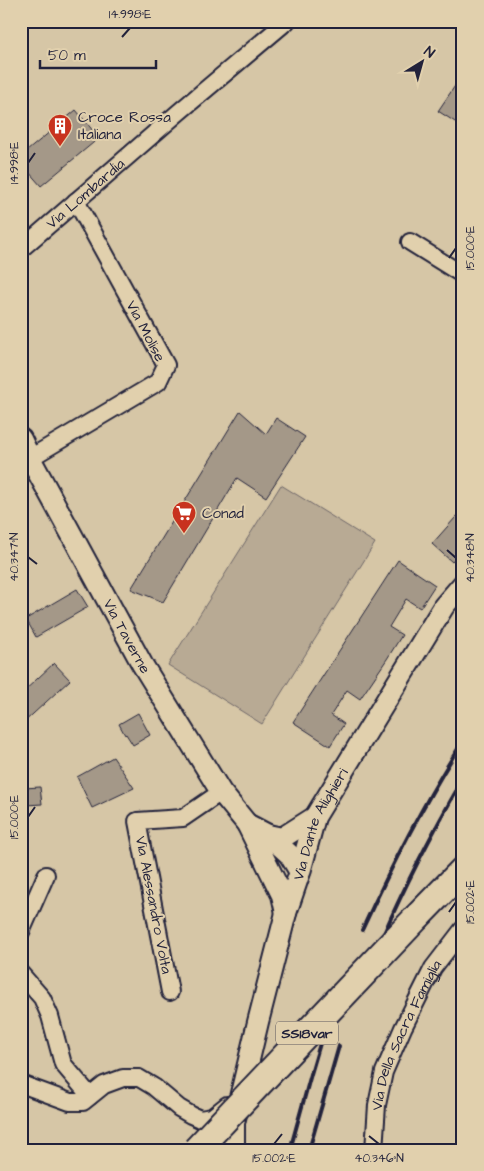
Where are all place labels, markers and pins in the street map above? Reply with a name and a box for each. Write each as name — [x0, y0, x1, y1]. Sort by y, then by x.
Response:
place label: Croce Rossa Italiana — [78, 107, 171, 145]
building icon: Croce Rossa Italiana — [47, 113, 73, 147]
supermarket icon: Conad — [171, 500, 197, 534]
place label: Conad — [202, 503, 244, 524]

